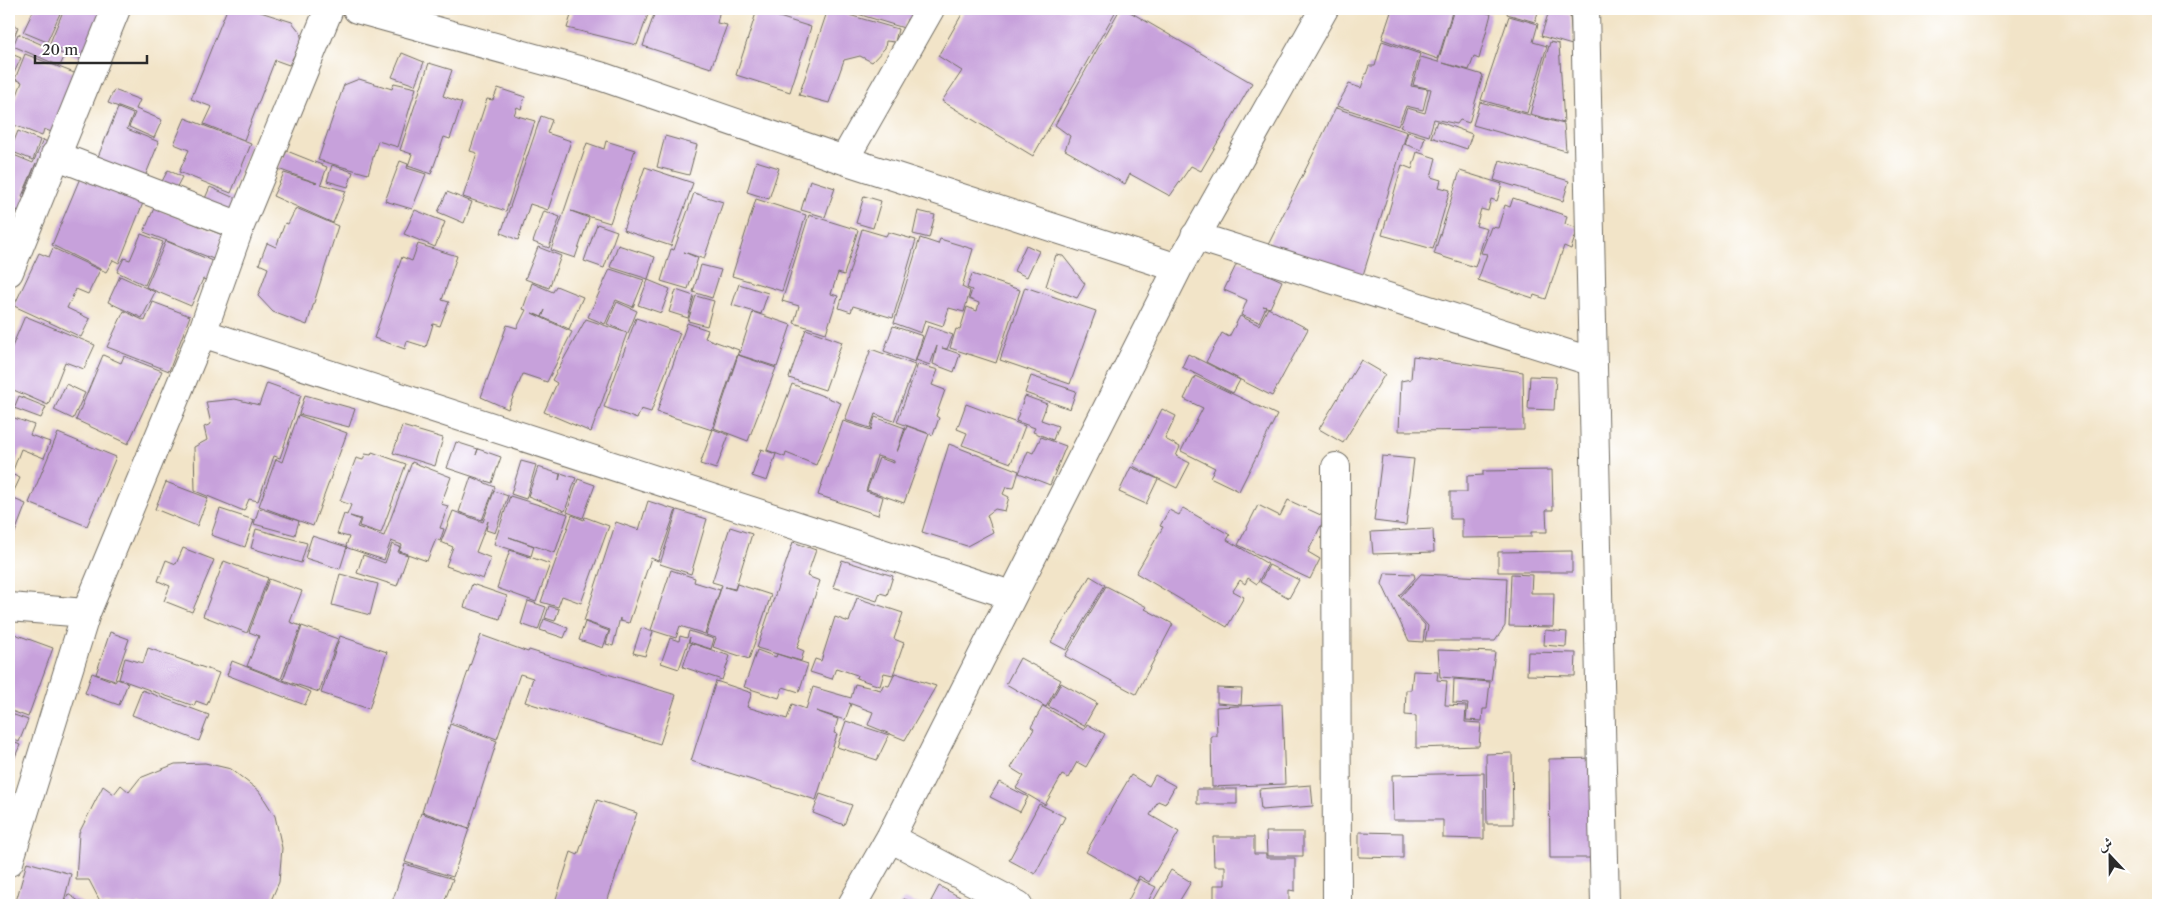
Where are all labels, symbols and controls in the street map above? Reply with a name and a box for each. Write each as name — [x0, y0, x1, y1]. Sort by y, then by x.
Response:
scale bar — [35, 32, 148, 64]
text: 20 m — [42, 40, 78, 59]
north arrow — [2084, 832, 2134, 882]
text: ش — [2095, 833, 2115, 855]

